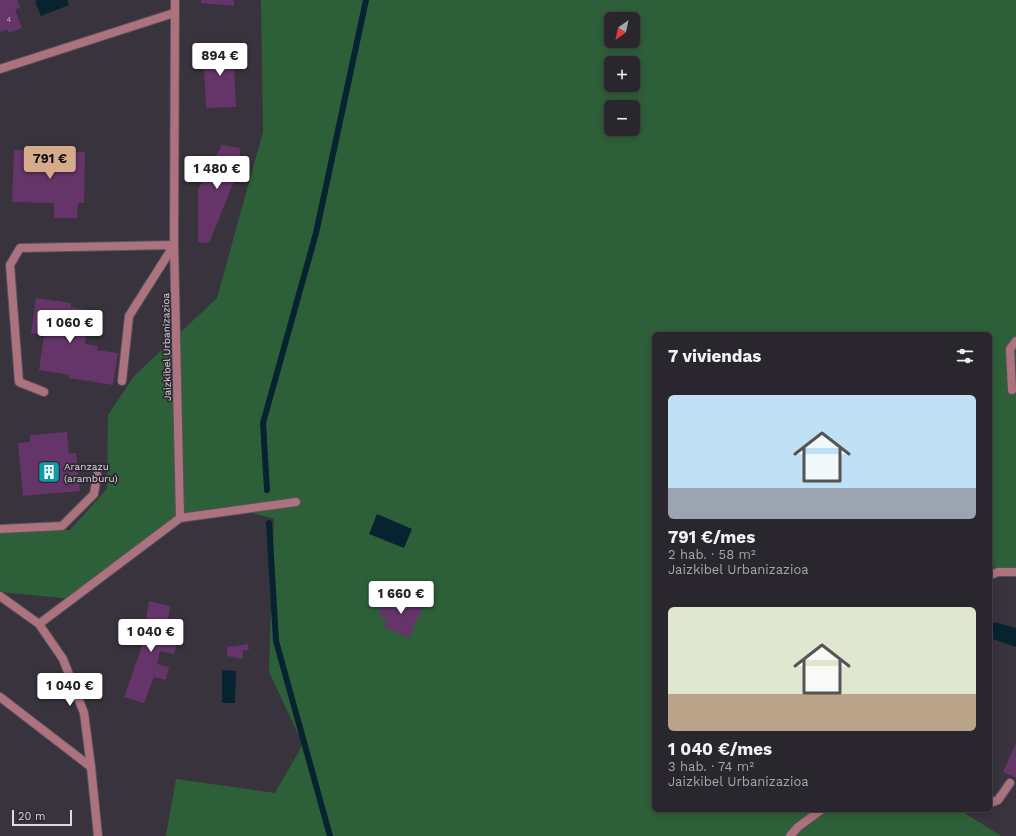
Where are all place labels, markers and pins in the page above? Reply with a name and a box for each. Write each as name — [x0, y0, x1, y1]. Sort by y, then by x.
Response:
pin: 894 € — [192, 43, 248, 77]
pin: 791 € — [22, 146, 78, 180]
pin: 1 480 € — [180, 156, 254, 190]
pin: 1 060 € — [33, 310, 107, 344]
building icon: Aranzazu (aramburu) — [36, 459, 62, 485]
place label: Aranzazu (aramburu) — [64, 461, 118, 484]
pin: 1 660 € — [364, 581, 438, 615]
pin: 1 040 € — [114, 619, 188, 653]
pin: 1 040 € — [33, 673, 107, 707]

